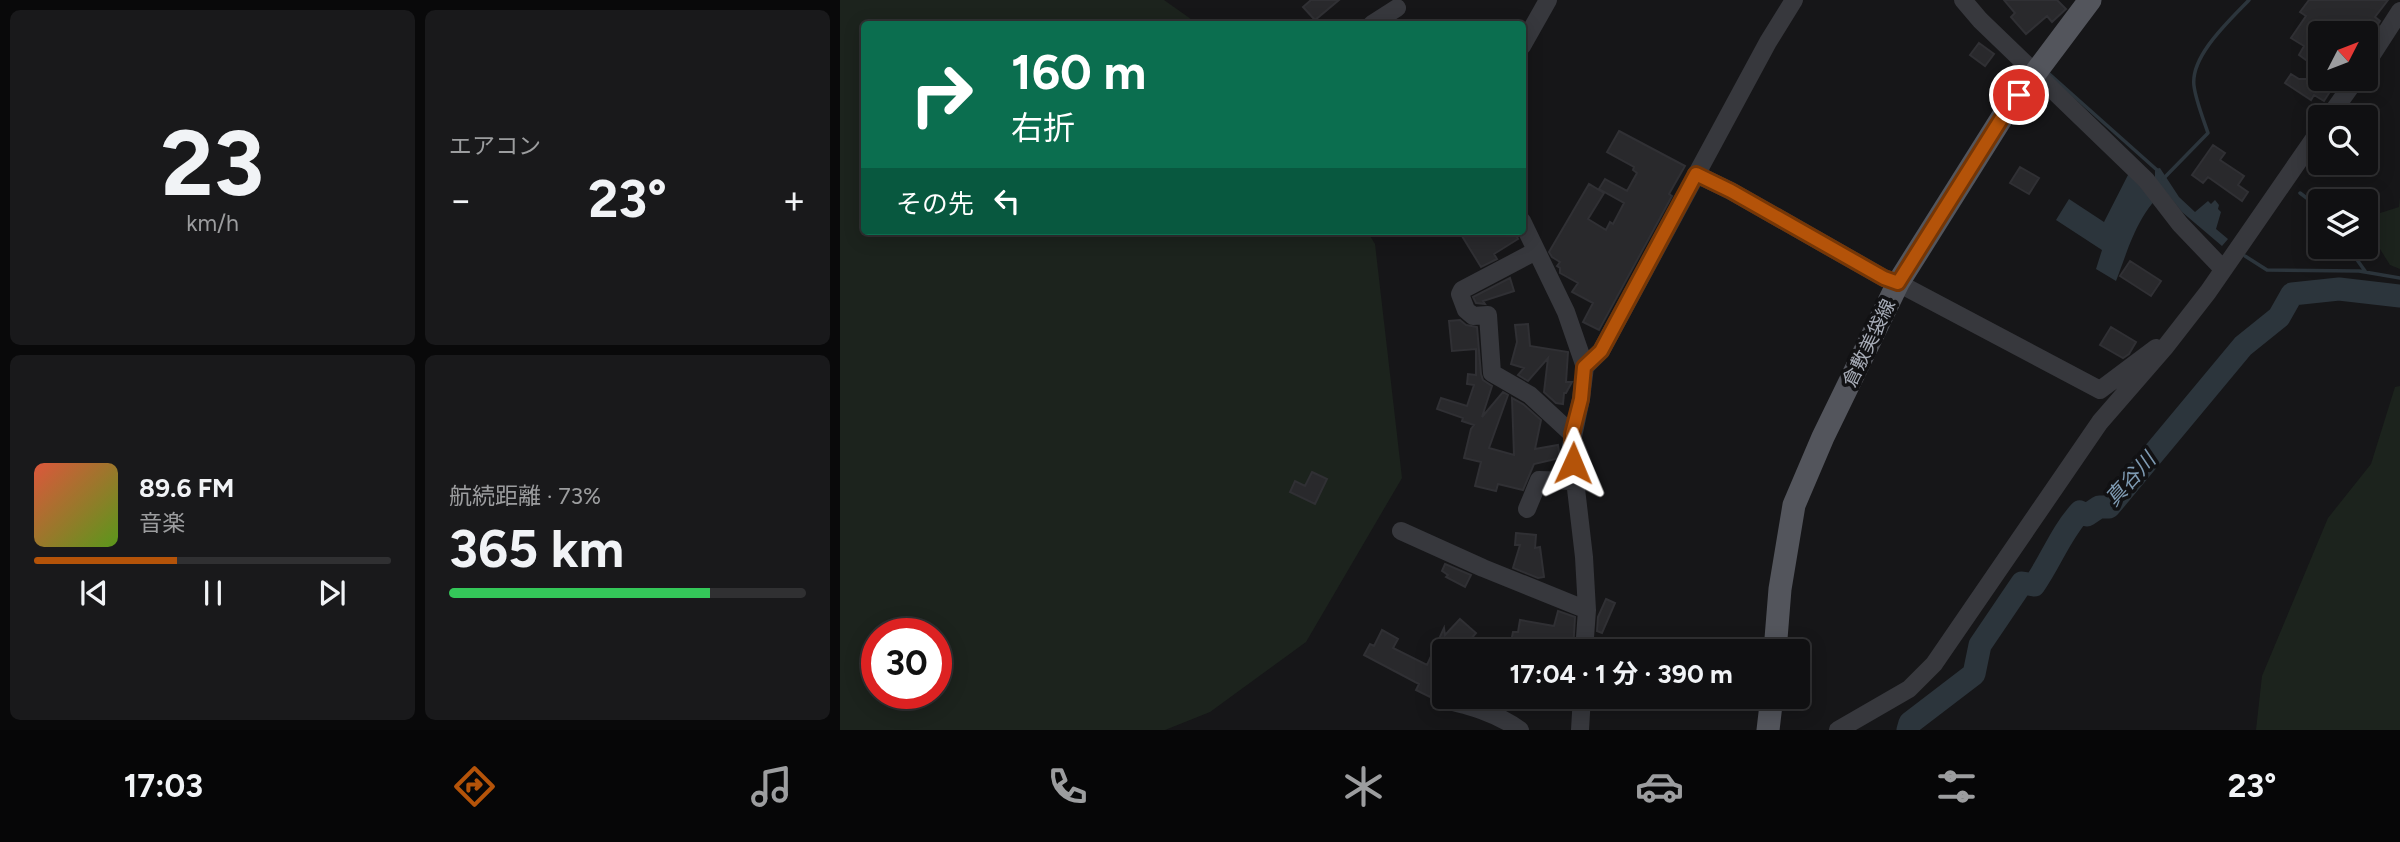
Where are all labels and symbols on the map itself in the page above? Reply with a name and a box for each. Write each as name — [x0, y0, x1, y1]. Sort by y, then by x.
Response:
north arrow — [2308, 21, 2378, 91]
pin — [1989, 65, 2049, 125]
street label: 倉敷美袋線 — [1838, 295, 1900, 391]
position arrow — [1536, 426, 1610, 500]
water label: 真谷川 — [2100, 446, 2162, 511]
speed limit sign: 30 — [861, 618, 952, 709]

